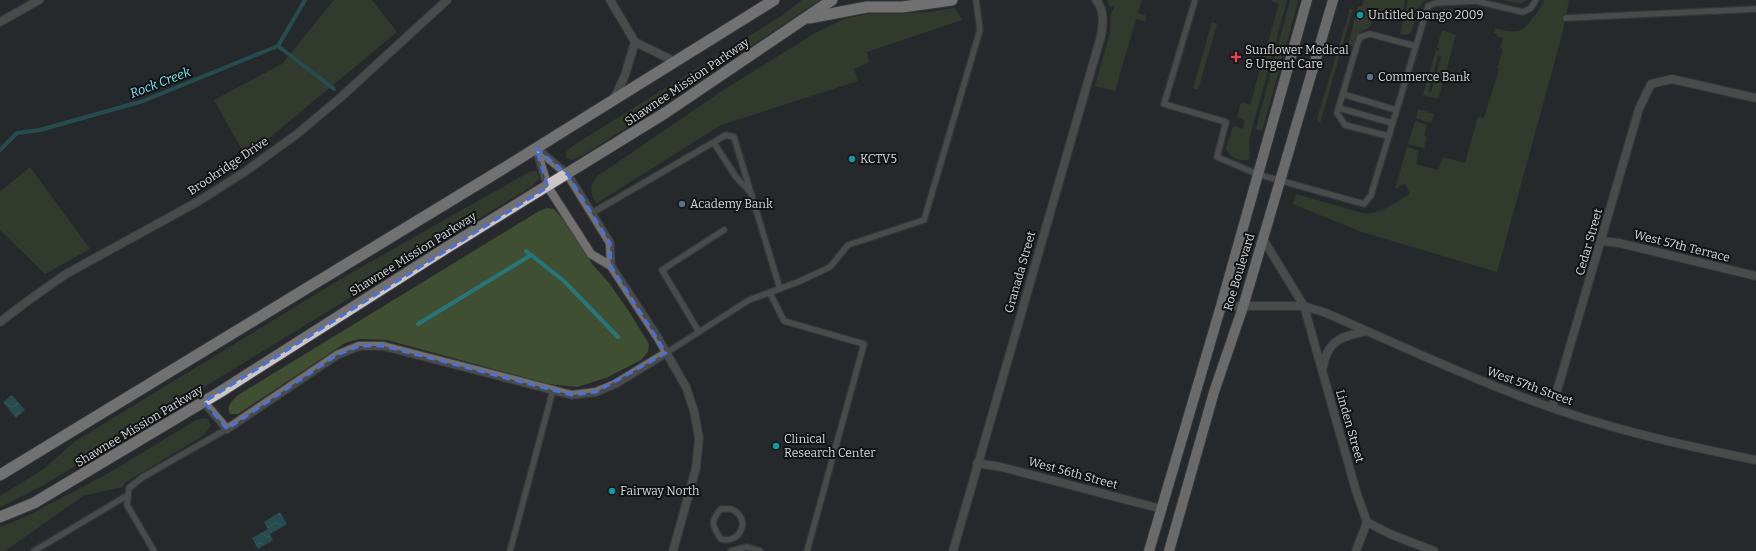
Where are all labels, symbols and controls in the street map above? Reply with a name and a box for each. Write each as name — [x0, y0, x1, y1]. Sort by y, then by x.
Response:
place label: Untitled Dango 2009 — [1368, 8, 1484, 22]
marker: Untitled Dango 2009 — [1355, 10, 1365, 20]
street label: Shawnee Mission Parkway — [622, 35, 752, 129]
place label: Sunflower Medical & Urgent Care — [1245, 43, 1349, 71]
marker: Sunflower Medical & Urgent Care — [1230, 51, 1242, 63]
water label: Rock Creek — [128, 64, 194, 101]
place label: Commerce Bank — [1378, 70, 1470, 84]
marker: Commerce Bank — [1365, 72, 1375, 82]
street label: Brookridge Drive — [185, 134, 271, 198]
place label: KCTV5 — [860, 152, 897, 166]
marker: KCTV5 — [847, 154, 857, 164]
place label: Academy Bank — [690, 197, 773, 211]
marker: Academy Bank — [677, 199, 687, 209]
street label: Cedar Street — [1573, 206, 1605, 277]
street label: Shawnee Mission Parkway — [347, 209, 480, 299]
street label: West 57th Terrace — [1632, 227, 1732, 265]
street label: Granada Street — [1002, 229, 1039, 314]
street label: Roe Boulevard — [1221, 232, 1257, 312]
street label: West 57th Street — [1485, 364, 1576, 408]
street label: Shawnee Mission Parkway — [72, 382, 206, 470]
street label: Linden Street — [1333, 388, 1367, 465]
place label: Clinical Research Center — [784, 432, 876, 460]
marker: Clinical Research Center — [771, 441, 781, 451]
street label: West 56th Street — [1027, 454, 1120, 492]
place label: Fairway North — [620, 484, 700, 498]
marker: Fairway North — [607, 486, 617, 496]

